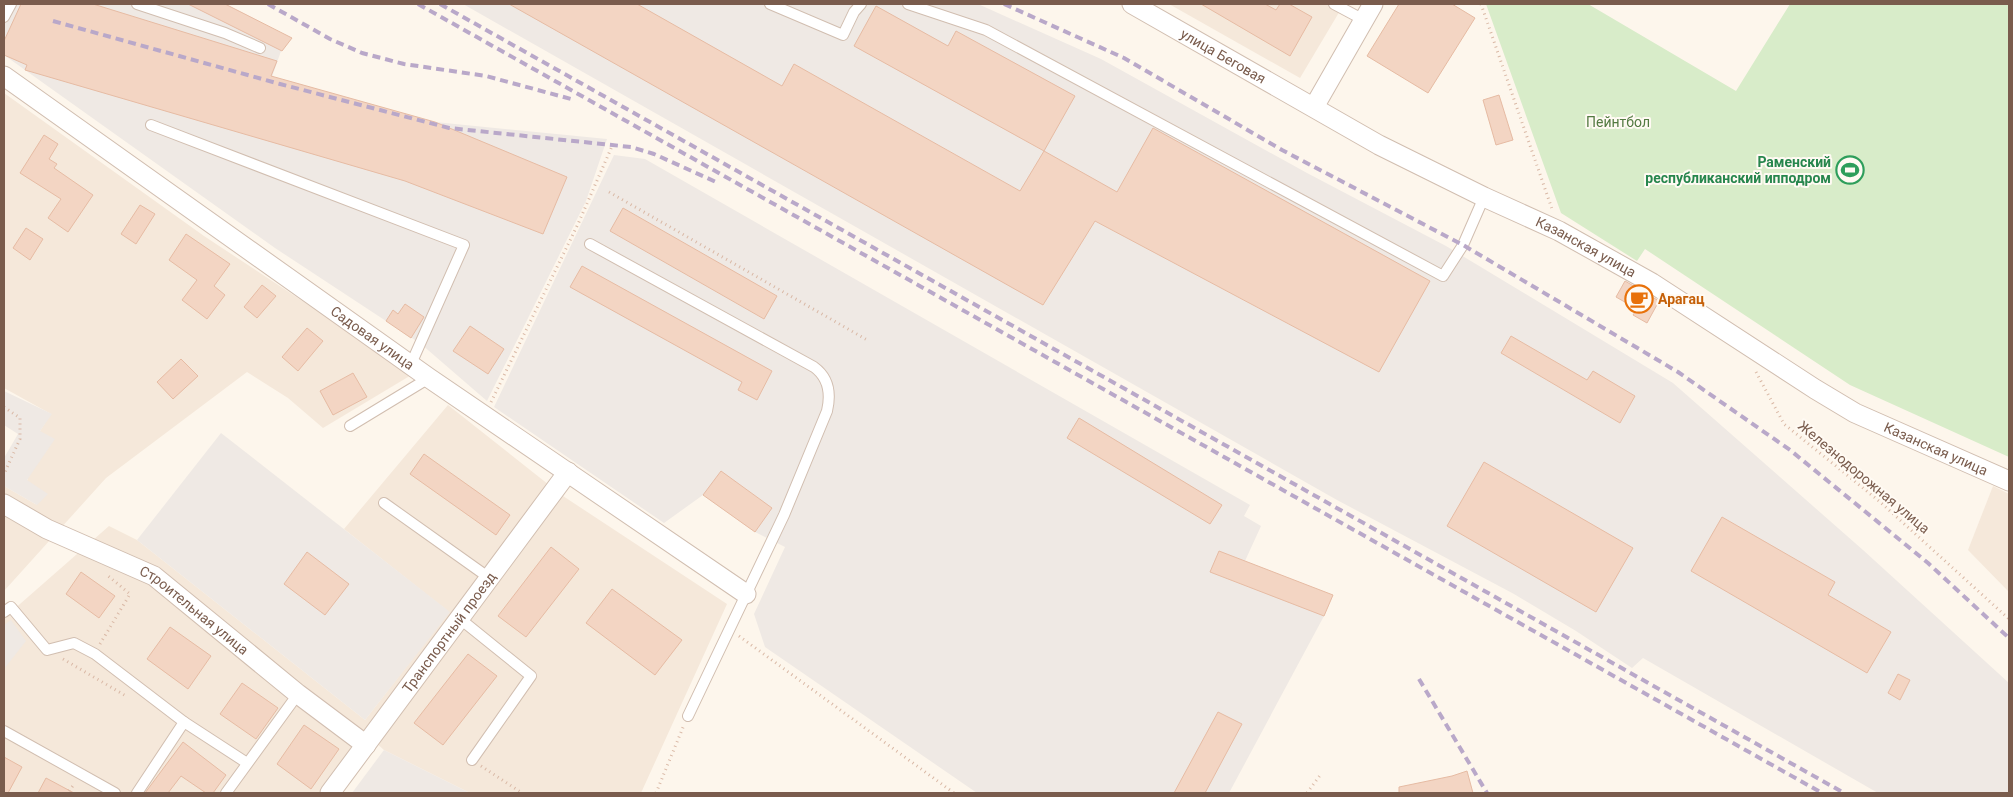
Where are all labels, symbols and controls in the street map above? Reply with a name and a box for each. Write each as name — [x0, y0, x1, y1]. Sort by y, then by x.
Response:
street label: улица Беговая — [1178, 25, 1269, 87]
park label: Пейнтбол — [1586, 114, 1650, 130]
place label: Раменский республиканский ипподром — [1645, 154, 1831, 186]
sports icon: Раменский республиканский ипподром — [1835, 155, 1865, 185]
street label: Казанская улица — [1533, 214, 1639, 280]
cafe icon: Арагац — [1624, 284, 1654, 314]
place label: Арагац — [1658, 291, 1705, 307]
street label: Садовая улица — [328, 303, 417, 373]
street label: Железнодорожная улица — [1795, 417, 1933, 537]
street label: Казанская улица — [1882, 419, 1990, 479]
street label: Строительная улица — [137, 563, 252, 658]
street label: Транспортный проезд — [399, 568, 499, 696]

